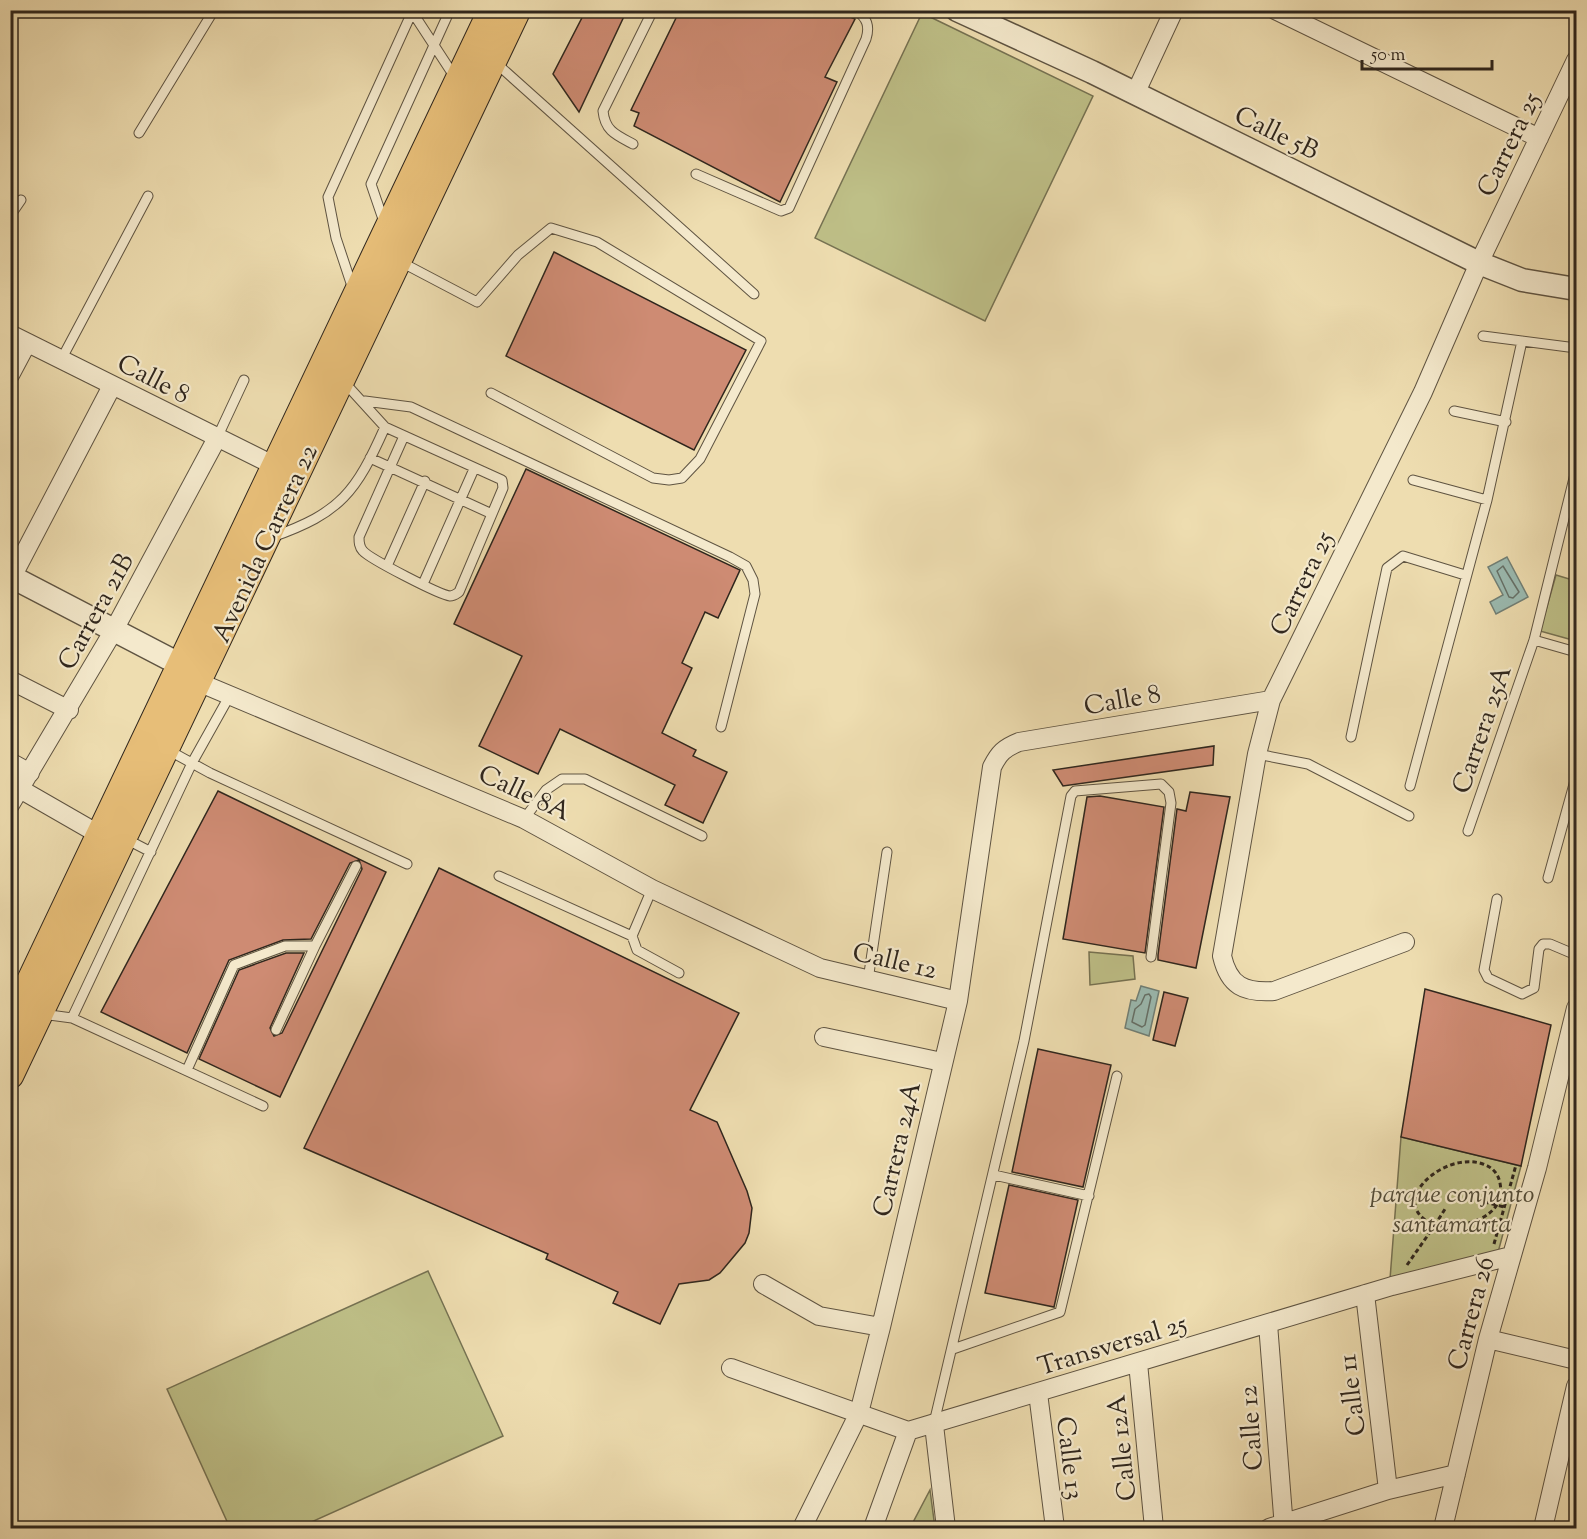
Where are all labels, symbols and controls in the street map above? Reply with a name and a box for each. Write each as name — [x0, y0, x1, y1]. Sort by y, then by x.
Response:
scale bar — [1362, 33, 1492, 71]
text: 50 m — [1370, 43, 1406, 69]
street label: Carrera 25 — [1469, 86, 1552, 204]
street label: Calle 5B — [1227, 98, 1324, 171]
street label: Calle 8 — [110, 346, 196, 414]
street label: Avenida Carrera 22 — [204, 439, 328, 649]
street label: Carrera 25 — [1262, 525, 1345, 643]
street label: Carrera 21B — [50, 547, 145, 677]
street label: Carrera 25A — [1444, 661, 1523, 799]
street label: Calle 8 — [1081, 677, 1164, 726]
street label: Calle 8A — [472, 757, 576, 832]
street label: Calle 12 — [849, 935, 940, 990]
street label: Carrera 24A — [865, 1078, 932, 1221]
park label: parque conjunto santamarta — [1370, 1177, 1534, 1244]
street label: Carrera 26 — [1440, 1253, 1505, 1375]
street label: Transversal 25 — [1034, 1306, 1192, 1387]
street label: Calle 11 — [1330, 1352, 1377, 1438]
street label: Calle 12 — [1231, 1384, 1274, 1472]
street label: Calle 12A — [1100, 1393, 1147, 1503]
street label: Calle 13 — [1045, 1414, 1092, 1502]

